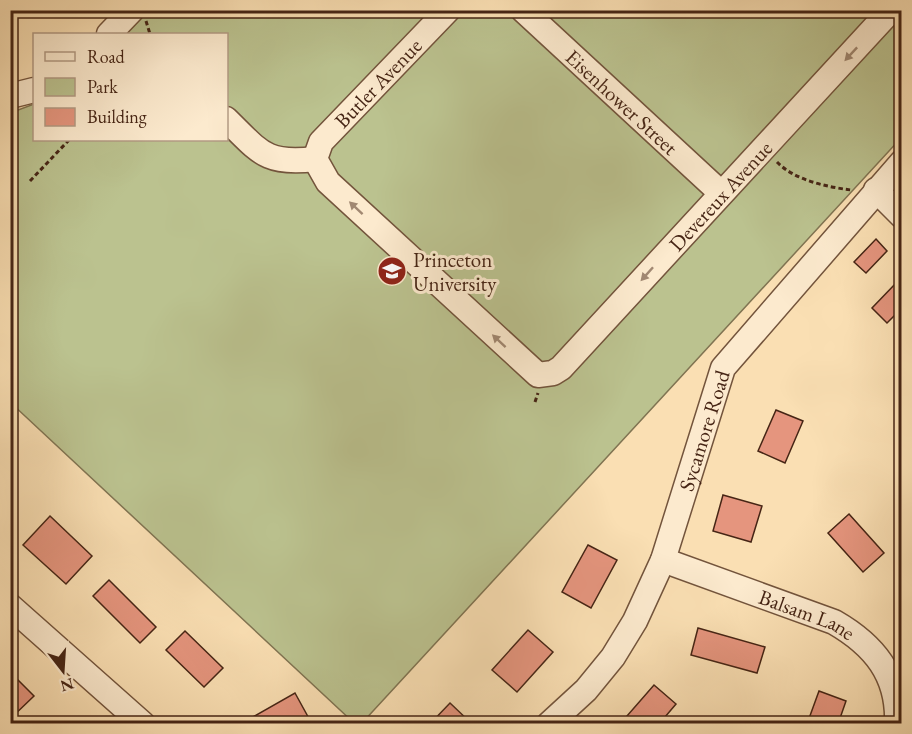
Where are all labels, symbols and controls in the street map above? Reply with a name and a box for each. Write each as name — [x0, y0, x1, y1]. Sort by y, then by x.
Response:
street label: Butler Avenue — [328, 32, 428, 134]
legend — [33, 33, 228, 141]
street label: Eisenhower Street — [560, 43, 684, 161]
text: Road — [87, 45, 126, 68]
one-way arrow — [844, 46, 858, 61]
text: Park — [87, 75, 118, 98]
text: Building — [87, 105, 147, 128]
street label: Devereux Avenue — [662, 135, 778, 256]
one-way arrow — [350, 202, 364, 216]
place label: Princeton University — [413, 246, 497, 297]
school or university icon: Princeton University — [376, 255, 408, 287]
one-way arrow — [641, 266, 654, 281]
one-way arrow — [492, 334, 507, 348]
street label: Sycamore Road — [672, 366, 735, 494]
street label: Balsam Lane — [755, 583, 861, 645]
north arrow — [33, 641, 93, 701]
text: N — [58, 673, 77, 697]

